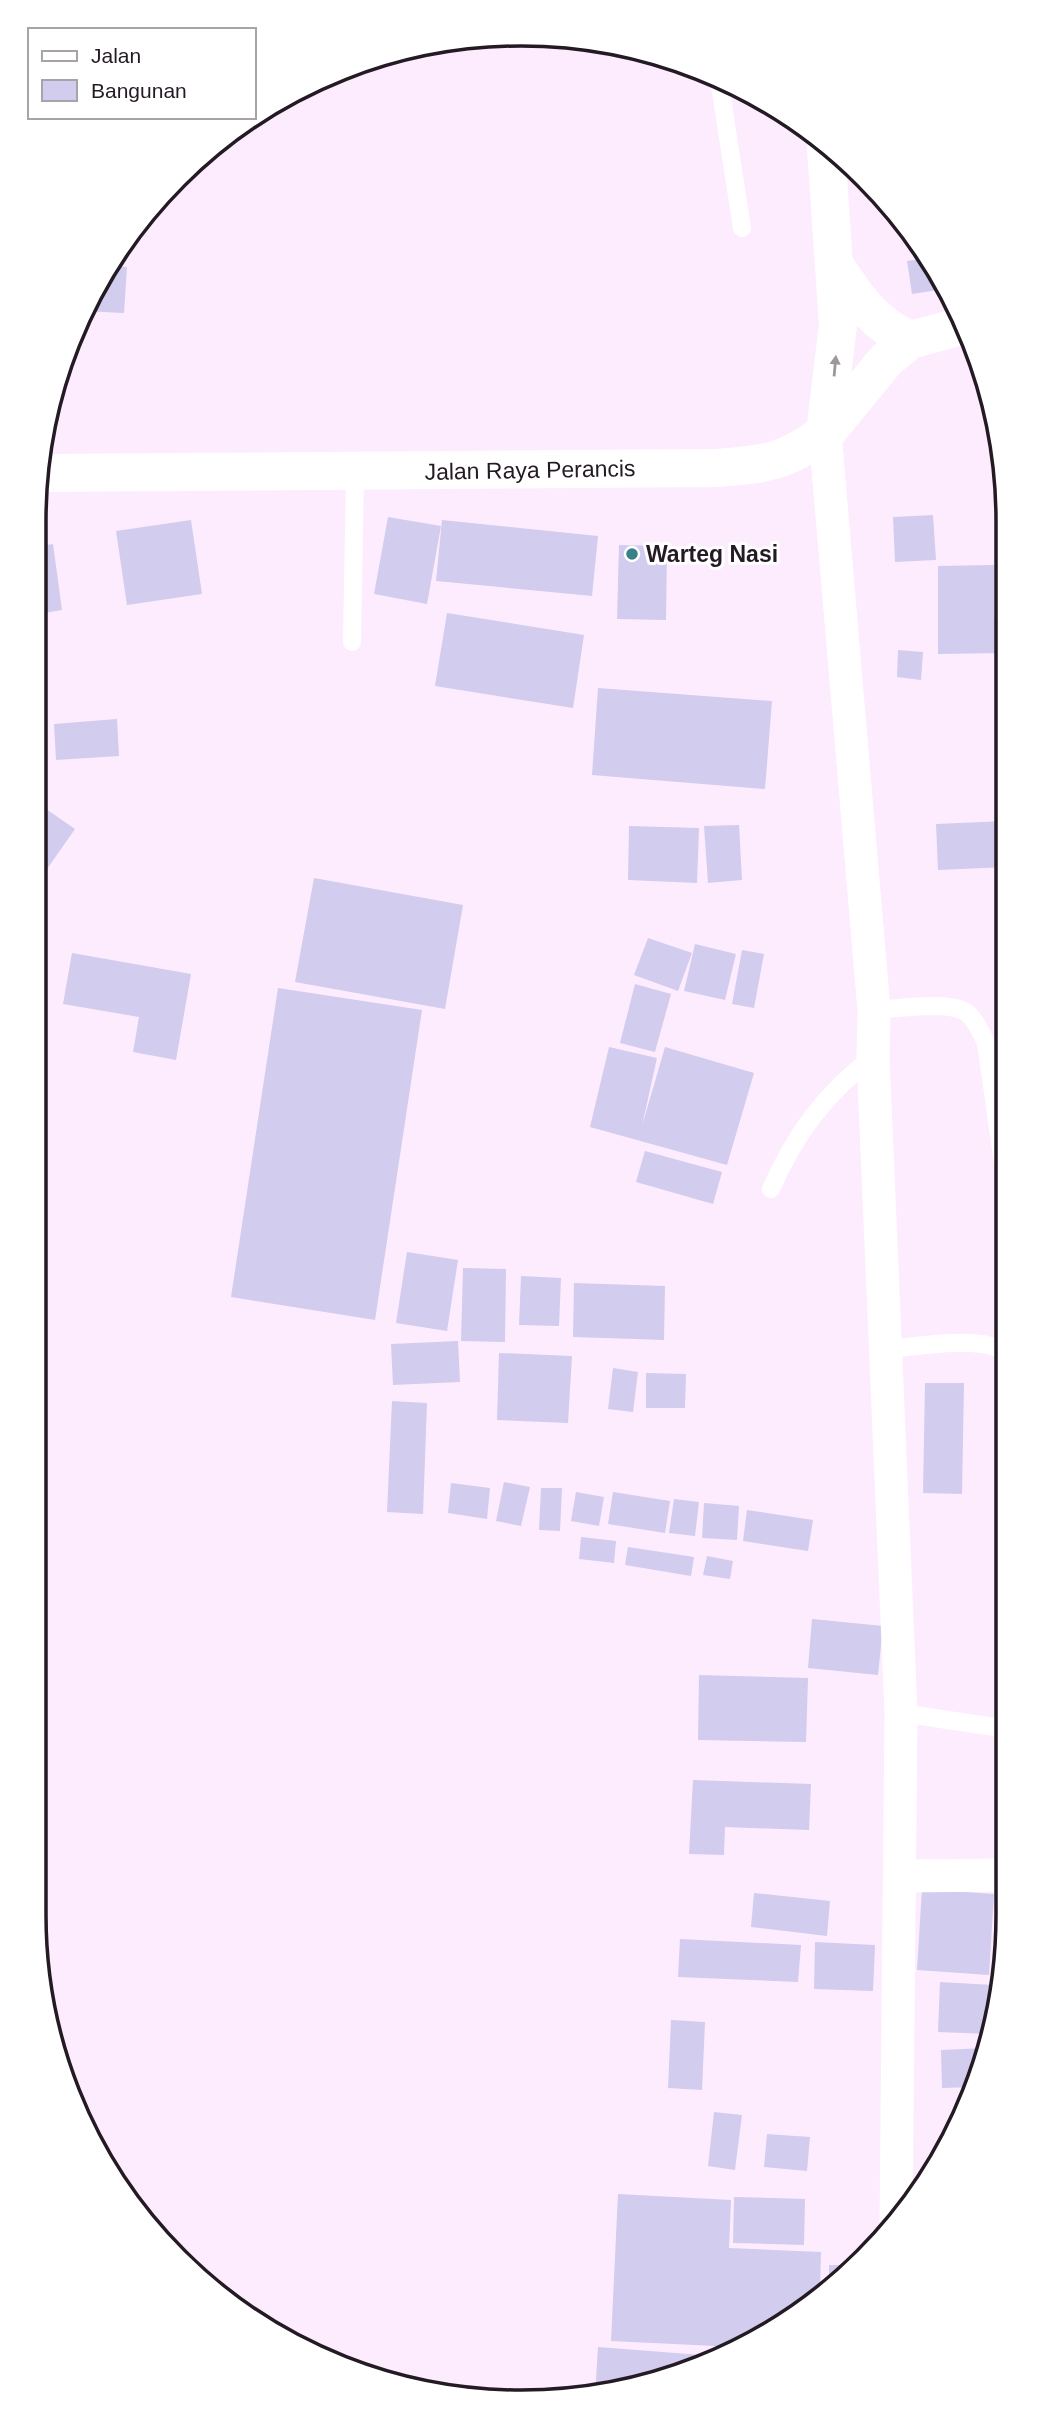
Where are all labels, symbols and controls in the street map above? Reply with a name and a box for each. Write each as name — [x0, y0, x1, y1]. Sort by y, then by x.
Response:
legend — [28, 28, 256, 119]
text: Jalan — [91, 44, 141, 67]
text: Bangunan — [91, 79, 187, 102]
one-way arrow — [830, 354, 841, 376]
street label: Jalan Raya Perancis — [424, 455, 636, 485]
place label: Warteg Nasi — [646, 541, 778, 567]
marker: Warteg Nasi — [624, 546, 640, 562]

